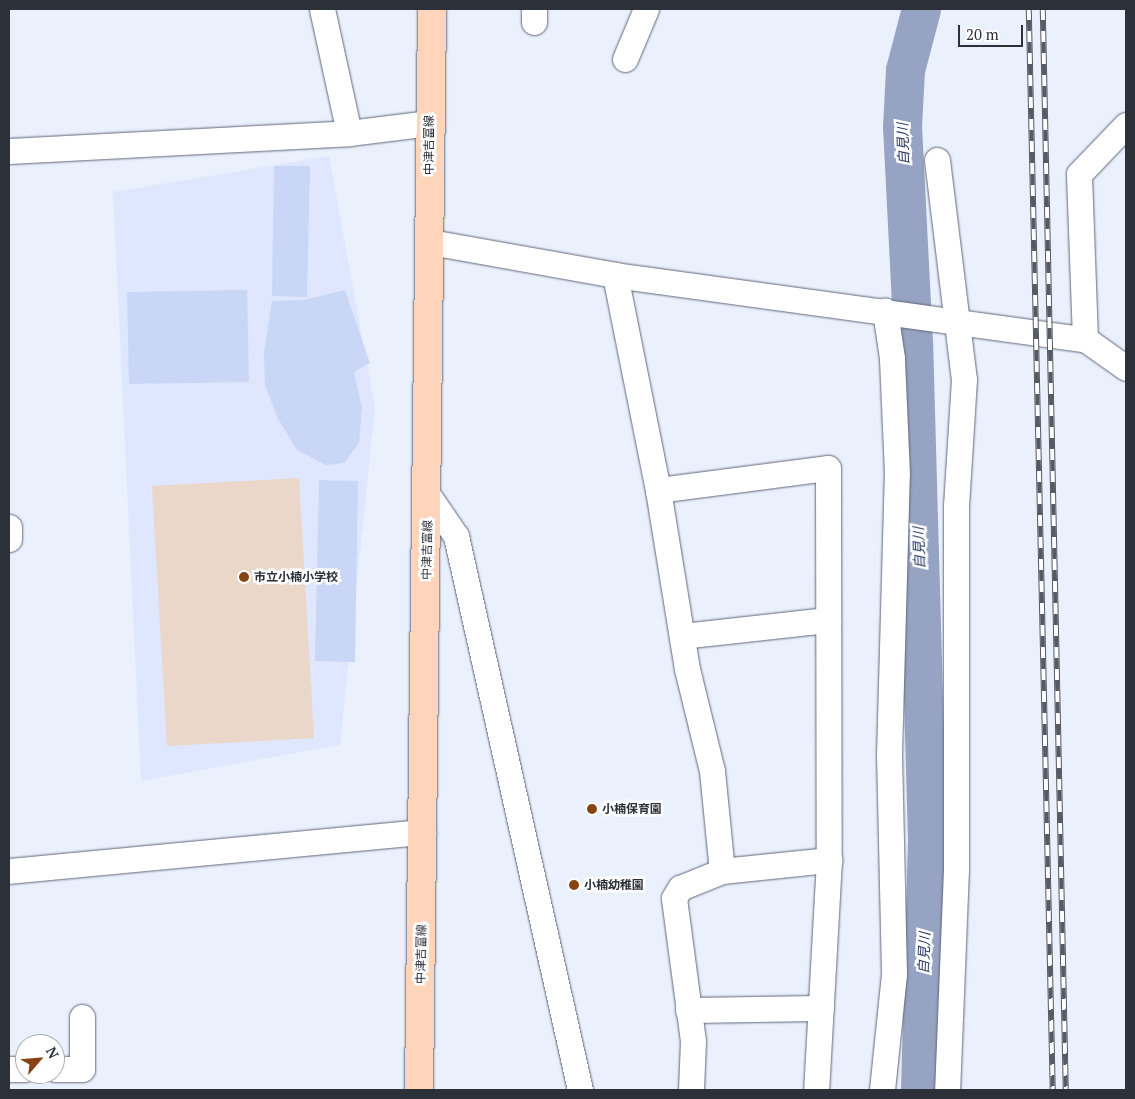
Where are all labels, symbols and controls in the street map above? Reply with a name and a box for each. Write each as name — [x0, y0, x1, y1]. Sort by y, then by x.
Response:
scale bar — [960, 15, 1025, 47]
text: 20 m — [966, 24, 999, 44]
street label: 中津吉富線 — [422, 115, 436, 175]
water label: 自見川 — [894, 123, 912, 165]
street label: 中津吉富線 — [419, 520, 435, 580]
water label: 自見川 — [910, 527, 928, 569]
place label: 市立小楠小学校 — [254, 570, 338, 584]
marker: 市立小楠小学校 — [238, 571, 250, 583]
place label: 小楠保育園 — [602, 802, 662, 816]
marker: 小楠保育園 — [586, 803, 598, 815]
place label: 小楠幼稚園 — [584, 878, 644, 892]
marker: 小楠幼稚園 — [568, 879, 580, 891]
street label: 中津吉富線 — [413, 924, 429, 984]
water label: 自見川 — [915, 932, 933, 974]
north arrow — [15, 1034, 65, 1084]
text: N — [42, 1043, 64, 1061]

